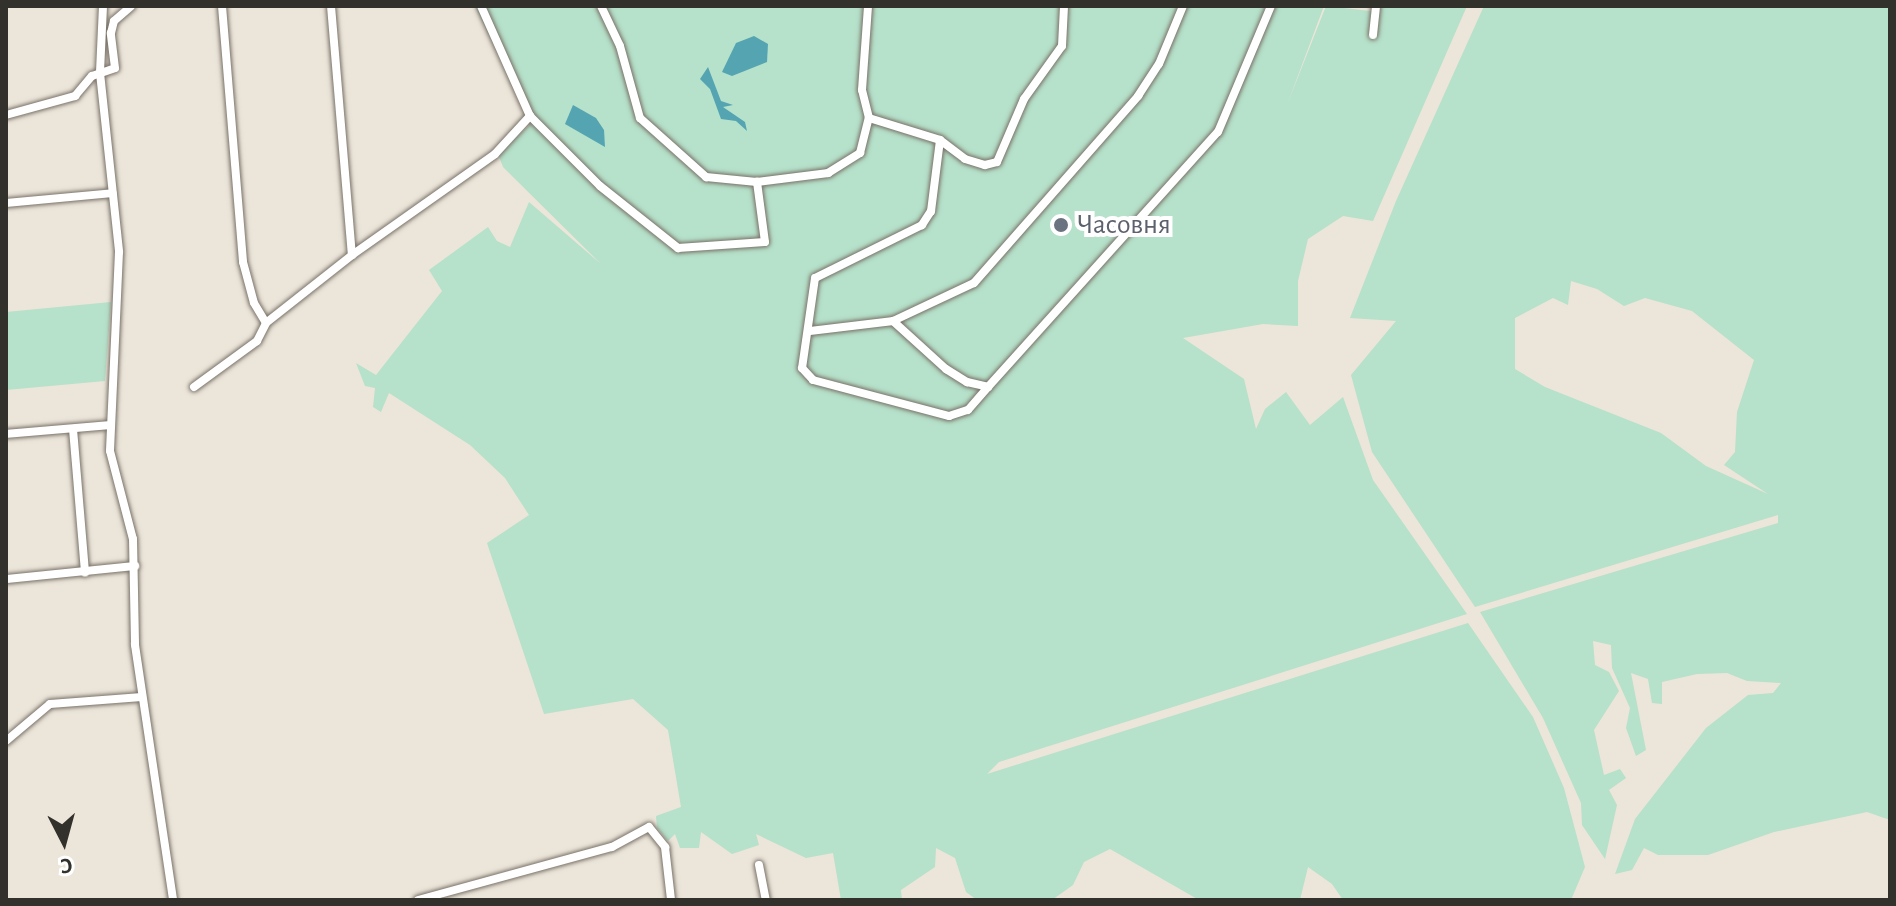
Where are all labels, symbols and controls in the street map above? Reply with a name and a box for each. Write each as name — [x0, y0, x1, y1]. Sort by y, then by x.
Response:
place label: Часовня — [1077, 208, 1171, 242]
marker: Часовня — [1052, 216, 1070, 234]
north arrow — [24, 802, 104, 882]
text: С — [59, 854, 74, 877]

